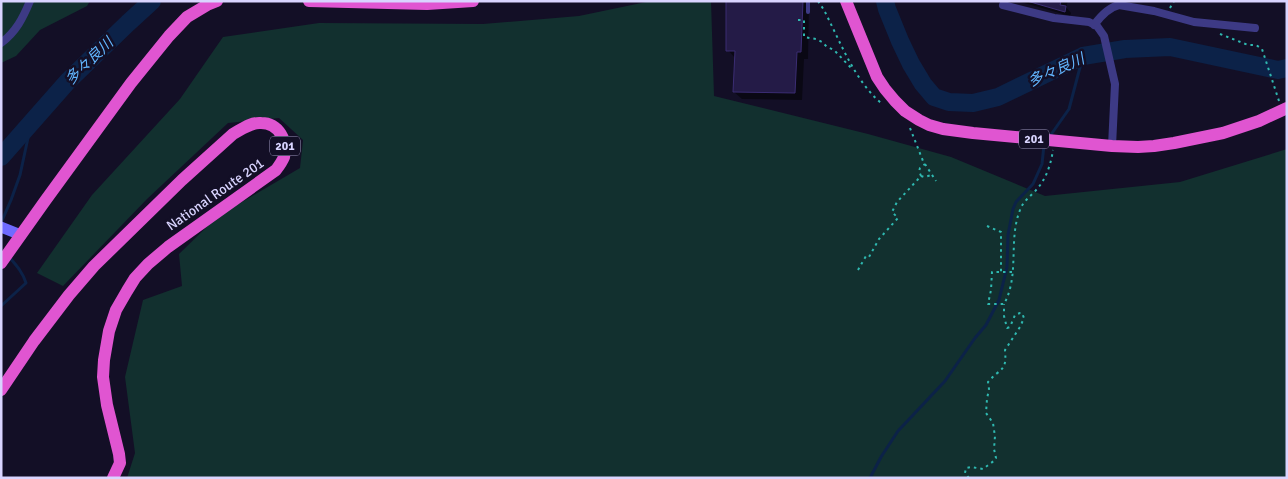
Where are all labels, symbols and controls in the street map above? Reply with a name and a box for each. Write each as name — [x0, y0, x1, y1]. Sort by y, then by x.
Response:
water label: 多々良川 — [61, 32, 118, 88]
water label: 多々良川 — [1025, 49, 1089, 90]
road number: 201 — [1019, 130, 1049, 148]
road number: 201 — [270, 136, 300, 156]
street label: National Route 201 — [163, 154, 267, 234]

